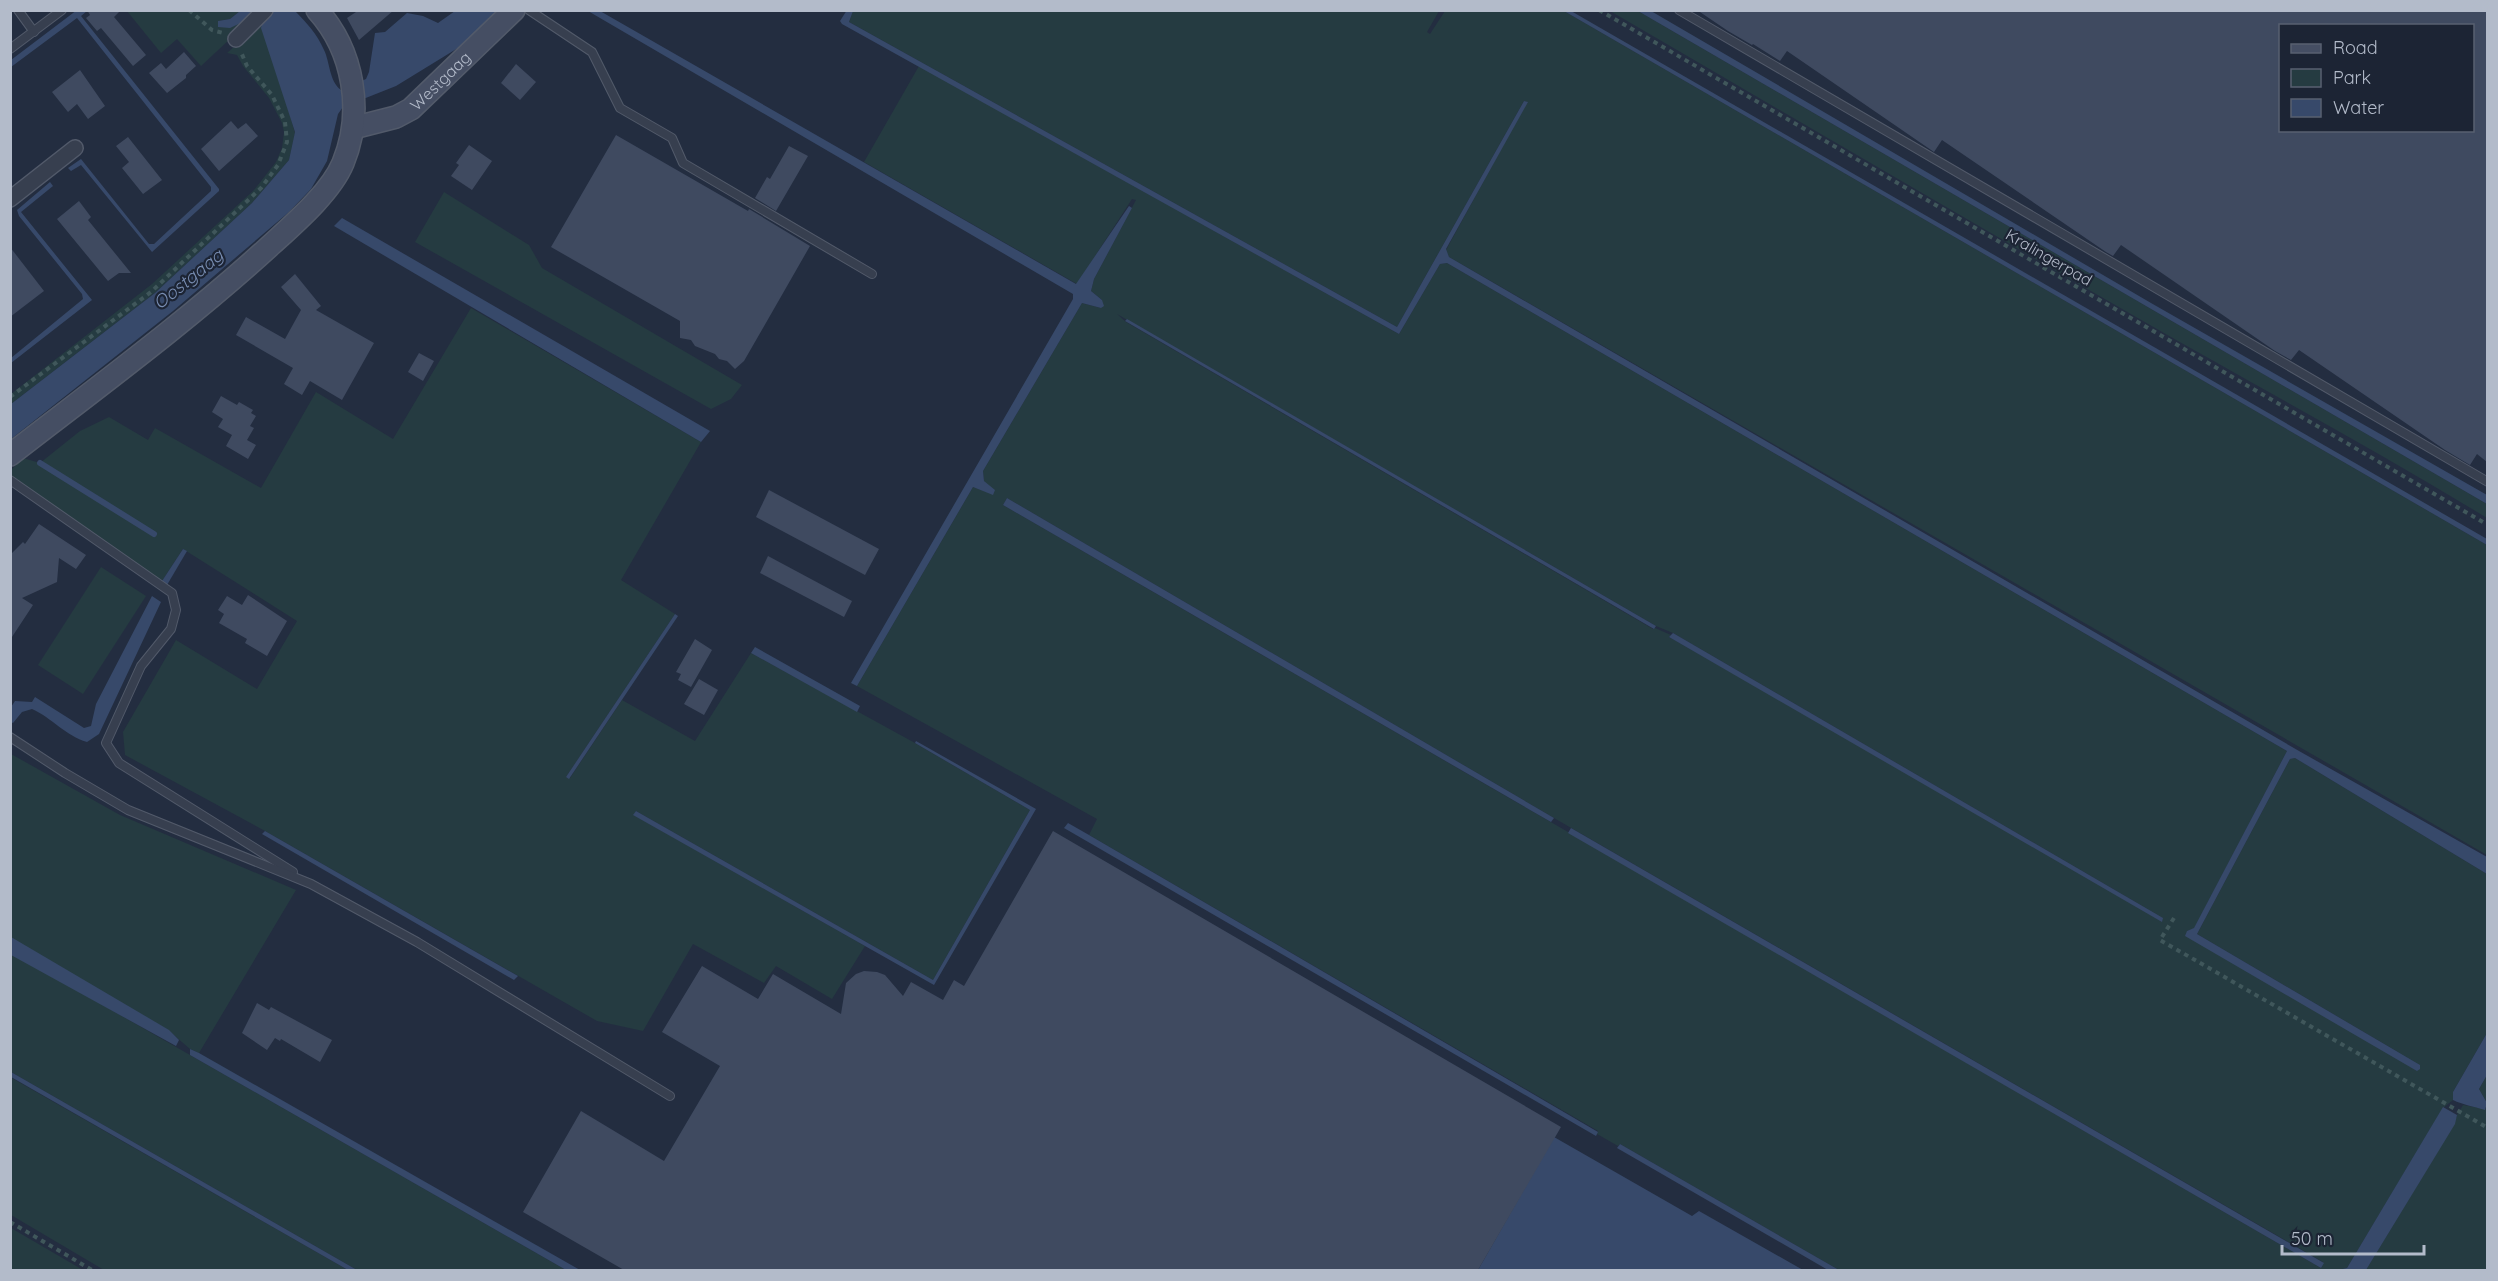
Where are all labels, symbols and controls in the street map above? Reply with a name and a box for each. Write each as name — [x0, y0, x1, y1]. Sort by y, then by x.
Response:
legend — [2279, 24, 2474, 132]
text: Road — [2333, 36, 2378, 59]
street label: Westgaag — [406, 47, 475, 115]
text: Park — [2333, 66, 2371, 89]
text: Water — [2333, 96, 2384, 119]
street label: Kralingerpad — [2002, 224, 2096, 290]
water label: Oostgaag — [148, 243, 229, 314]
scale bar — [2282, 1218, 2424, 1256]
text: 50 m — [2291, 1227, 2333, 1250]

